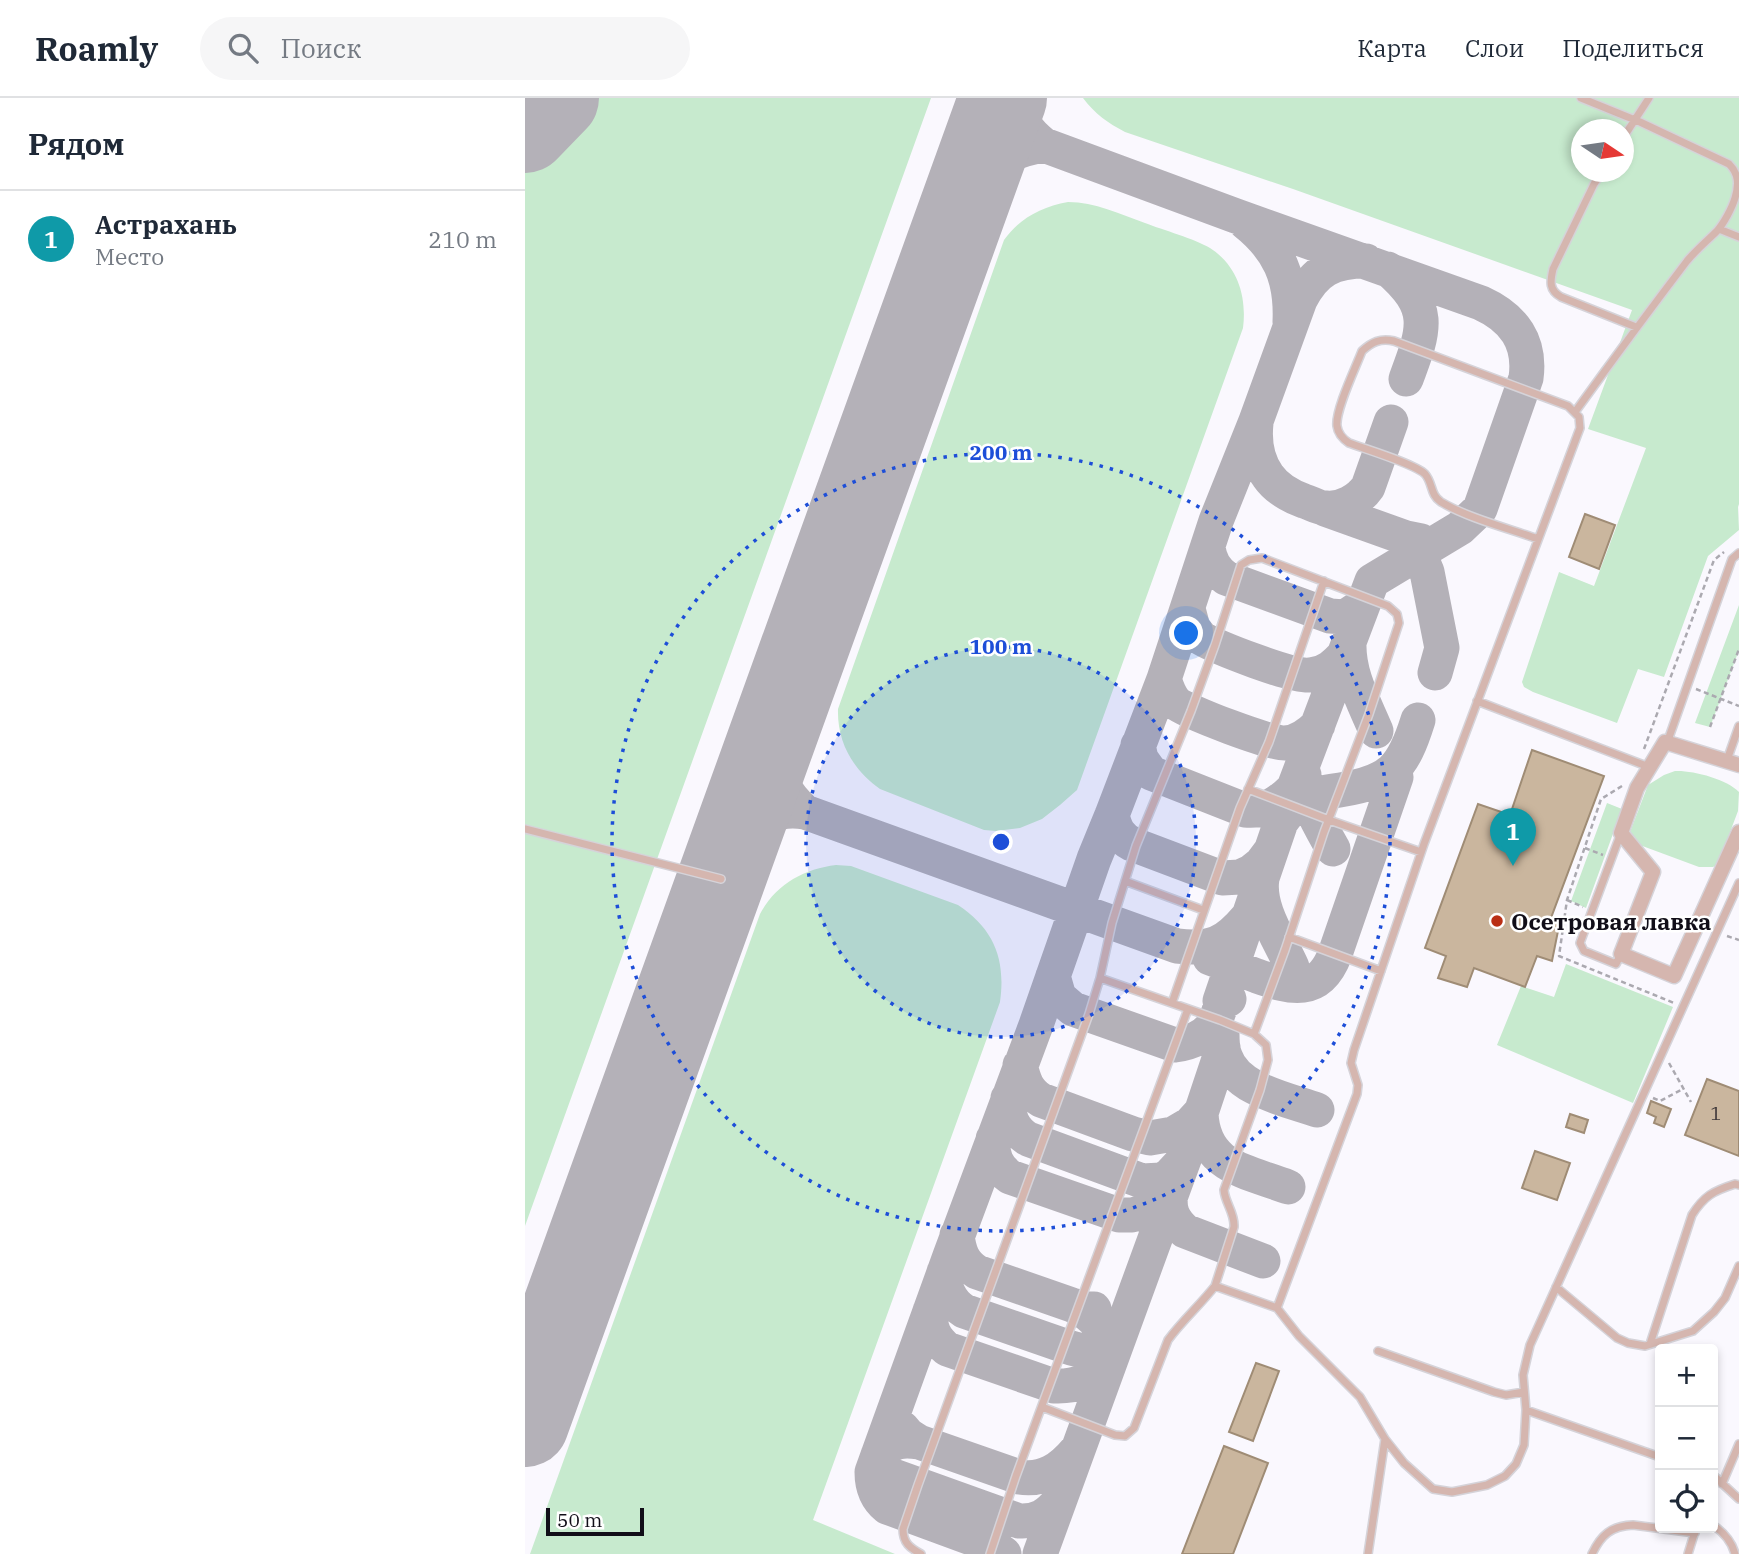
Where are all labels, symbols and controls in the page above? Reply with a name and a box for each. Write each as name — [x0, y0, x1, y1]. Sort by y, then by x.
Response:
search box — [200, 17, 690, 80]
text: Roamly — [35, 27, 158, 70]
icon: search — [224, 29, 262, 67]
text: Поиск — [280, 31, 361, 65]
text: Карта — [1357, 32, 1427, 64]
text: Слои — [1465, 32, 1524, 64]
text: Поделиться — [1562, 32, 1704, 64]
north arrow — [1571, 119, 1634, 182]
text: Рядом — [28, 124, 124, 163]
text: Астрахань — [95, 207, 237, 241]
text: 1 — [44, 224, 58, 254]
text: 210 m — [428, 224, 497, 254]
text: Место — [95, 241, 164, 271]
text: 200 m — [969, 438, 1033, 466]
your location — [1169, 616, 1203, 650]
text: 100 m — [969, 632, 1033, 660]
pin: 1 — [1490, 808, 1536, 866]
centre of rings — [989, 830, 1013, 854]
place label: Осетровая лавка — [1511, 906, 1711, 936]
marker: Осетровая лавка — [1489, 913, 1505, 929]
house number: 1 — [1710, 1101, 1722, 1125]
map controls — [1655, 1344, 1718, 1533]
button: + — [1655, 1344, 1718, 1407]
button: − — [1655, 1407, 1718, 1470]
button: locate — [1655, 1470, 1718, 1533]
scale bar — [546, 1505, 644, 1537]
text: 50 m — [557, 1508, 602, 1532]

